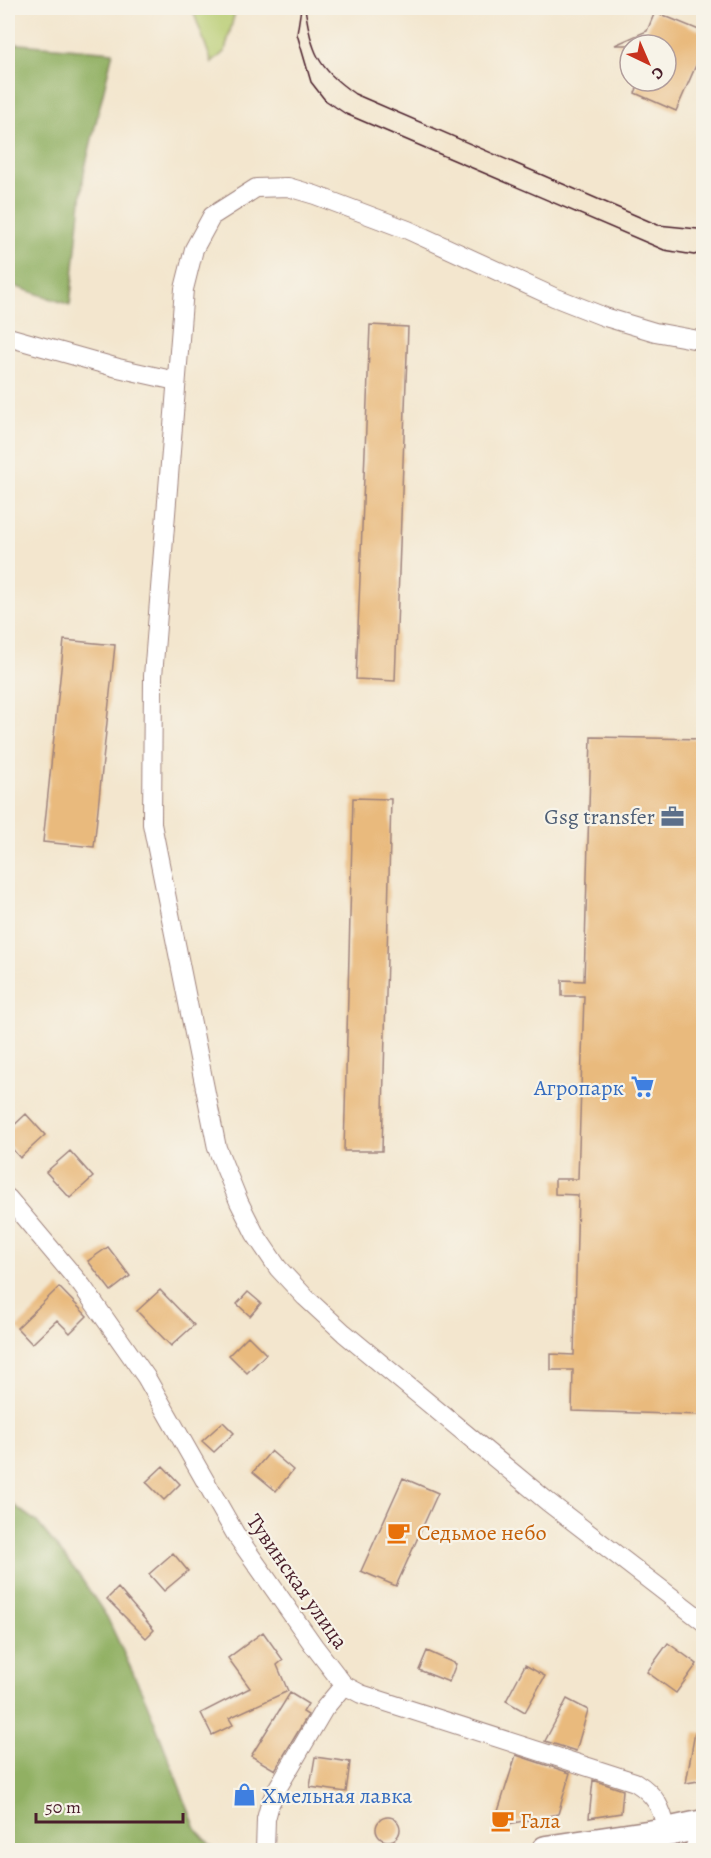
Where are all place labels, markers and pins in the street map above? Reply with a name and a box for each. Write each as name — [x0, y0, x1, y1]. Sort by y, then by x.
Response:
place label: Gsg transfer — [544, 802, 655, 832]
office icon: Gsg transfer — [660, 803, 686, 829]
place label: Агропарк — [533, 1073, 624, 1103]
supermarket icon: Агропарк — [629, 1074, 655, 1100]
place label: Седьмое небо — [417, 1518, 547, 1548]
cafe icon: Седьмое небо — [386, 1519, 412, 1545]
place label: Хмельная лавка — [262, 1781, 413, 1811]
shop icon: Хмельная лавка — [231, 1782, 257, 1808]
place label: Гала — [520, 1806, 562, 1836]
cafe icon: Гала — [489, 1807, 515, 1833]

